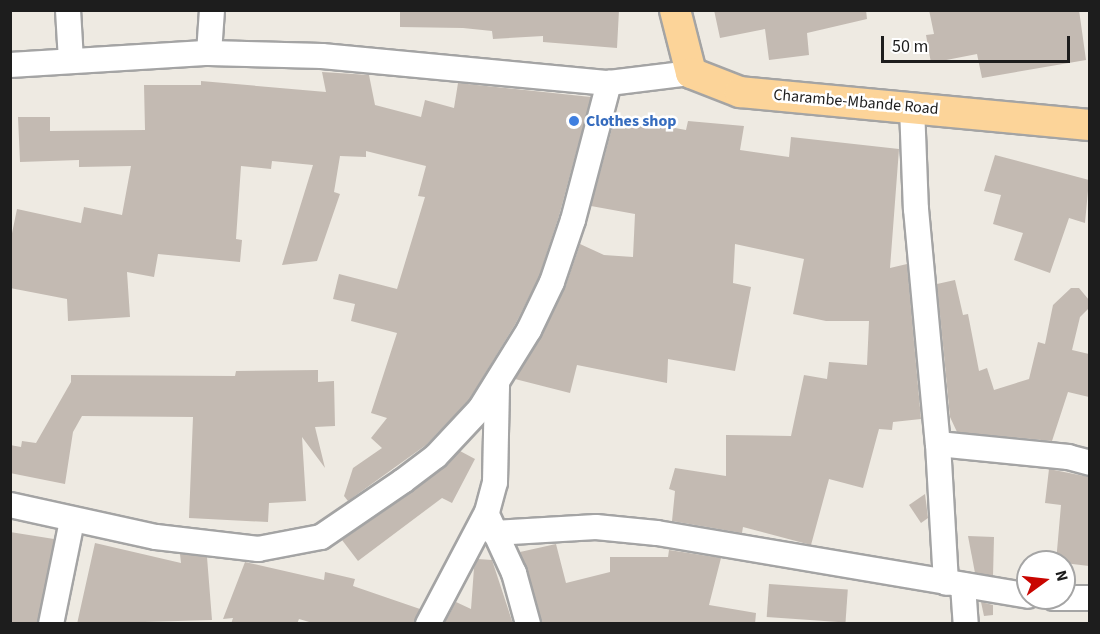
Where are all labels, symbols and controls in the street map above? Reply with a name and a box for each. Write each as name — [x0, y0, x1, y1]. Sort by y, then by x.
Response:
scale bar — [884, 24, 1073, 62]
text: 50 m — [892, 34, 928, 59]
street label: Charambe-Mbande Road — [773, 85, 939, 119]
place label: Clothes shop — [586, 111, 676, 131]
marker: Clothes shop — [567, 114, 581, 128]
north arrow — [1016, 550, 1076, 610]
text: N — [1049, 568, 1073, 584]

